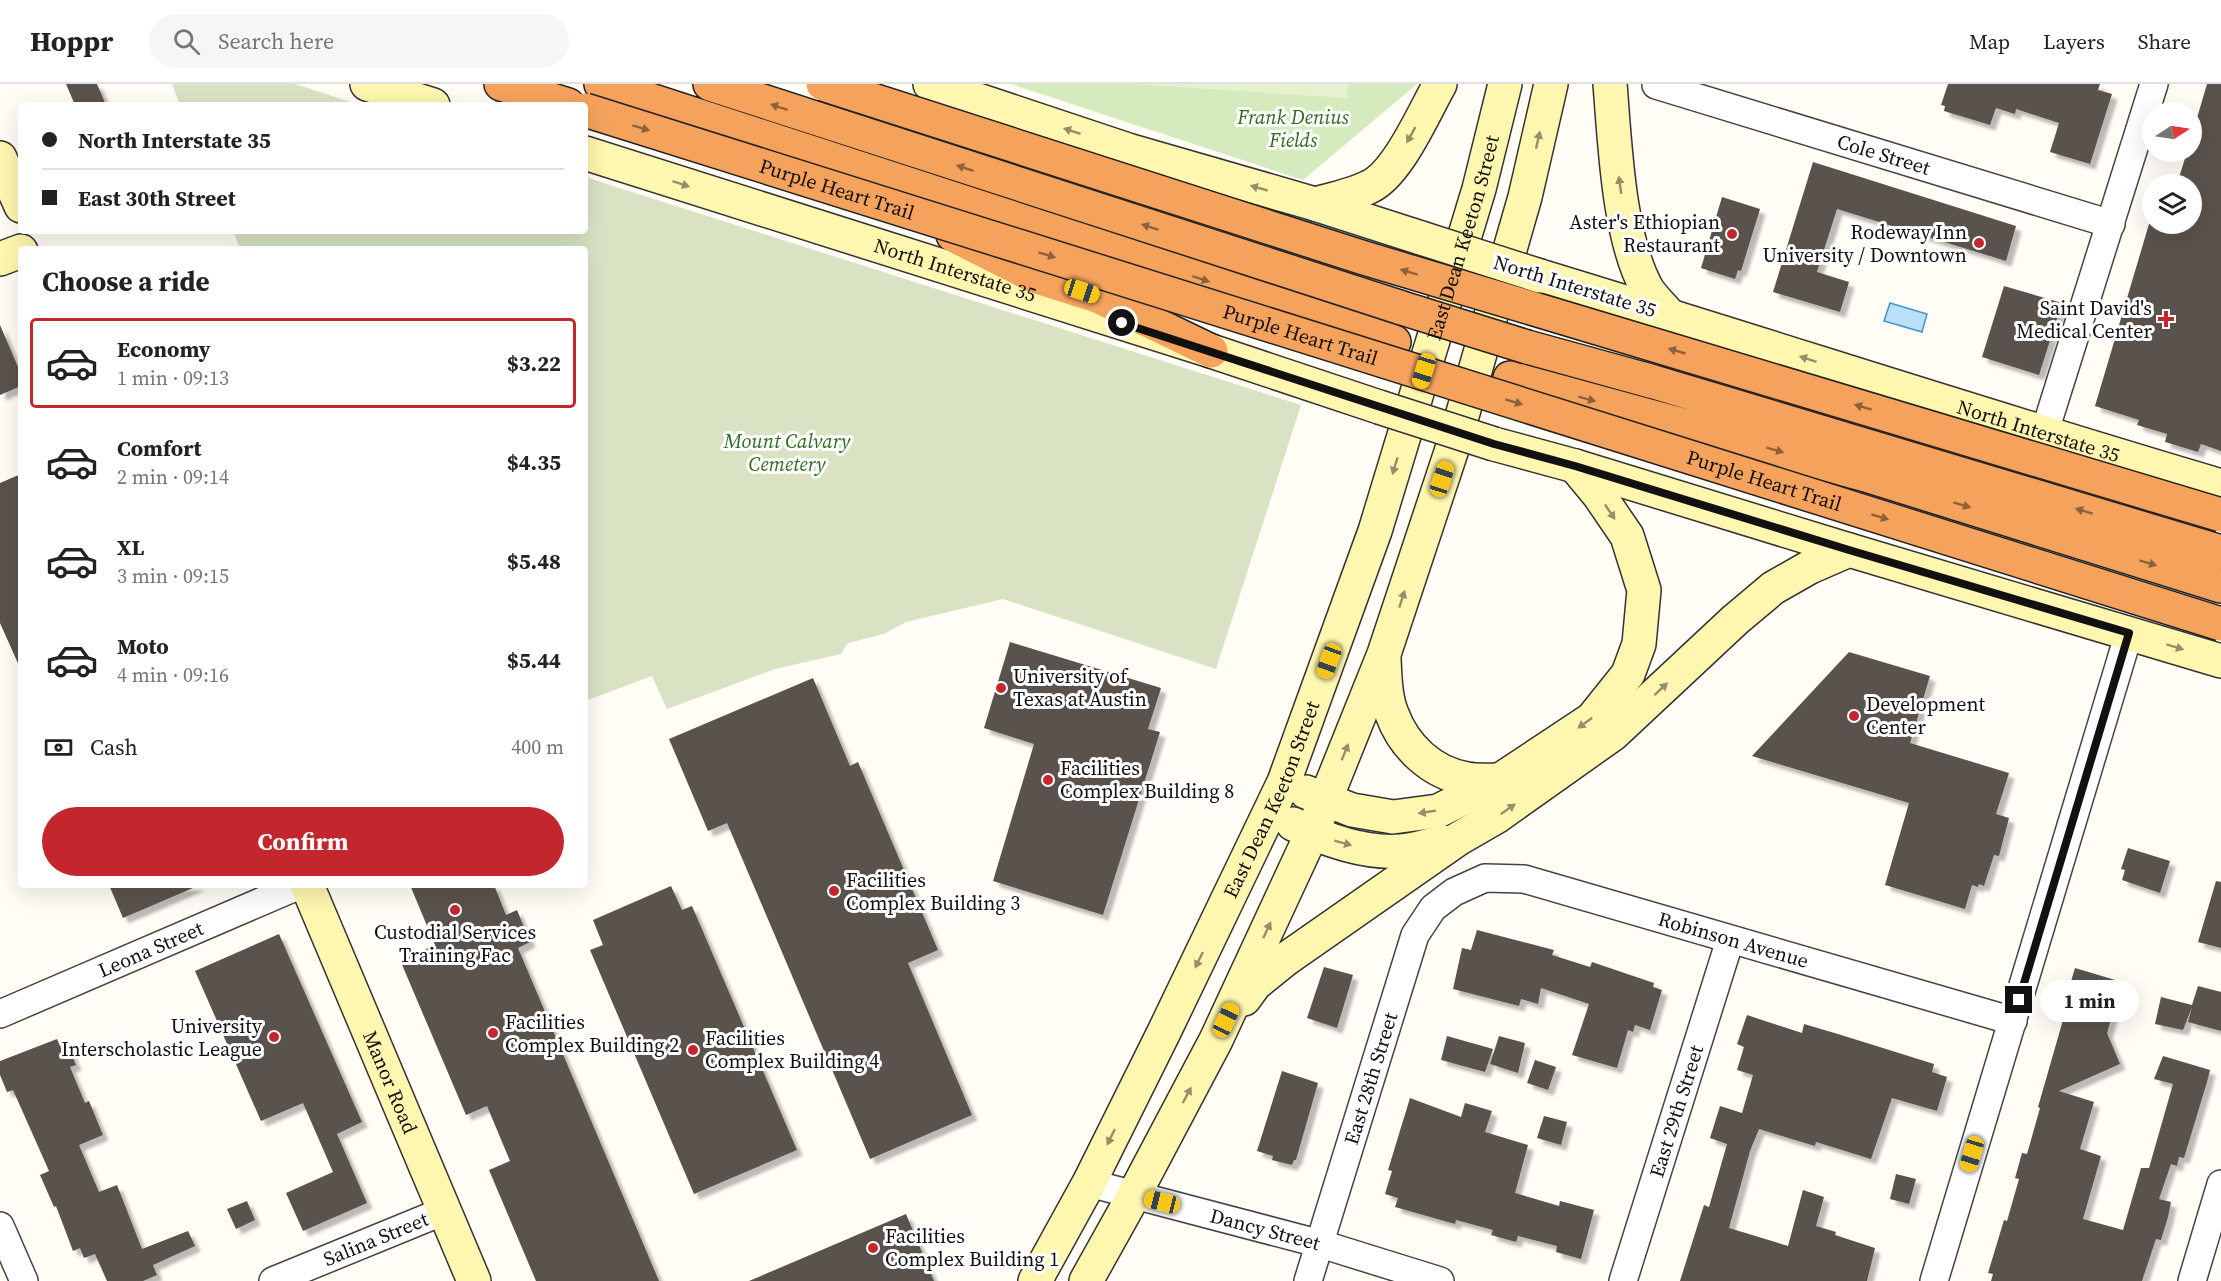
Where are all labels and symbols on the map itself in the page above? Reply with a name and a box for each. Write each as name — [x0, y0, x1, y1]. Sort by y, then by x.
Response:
one-way arrow — [770, 102, 788, 111]
north arrow — [2142, 102, 2202, 162]
park label: Frank Denius Fields — [1236, 103, 1349, 154]
one-way arrow — [632, 124, 650, 133]
one-way arrow — [1063, 126, 1081, 136]
one-way arrow — [1406, 127, 1416, 144]
street label: Cole Street — [1834, 127, 1934, 182]
one-way arrow — [1534, 131, 1543, 150]
street label: East Dean Keeton Street — [1420, 132, 1506, 344]
street label: Purple Heart Trail — [756, 152, 918, 227]
one-way arrow — [956, 162, 974, 172]
one-way arrow — [1616, 176, 1625, 195]
one-way arrow — [672, 179, 690, 189]
one-way arrow — [1250, 183, 1268, 192]
place label: Aster's Ethiopian Restaurant — [1569, 208, 1720, 259]
place label: Rodeway Inn University / Downtown — [1762, 218, 1967, 269]
one-way arrow — [1141, 222, 1159, 232]
marker: Aster's Ethiopian Restaurant — [1725, 227, 1739, 241]
street label: North Interstate 35 — [870, 231, 1040, 309]
marker: Rodeway Inn University / Downtown — [1972, 236, 1986, 250]
street label: North Interstate 35 — [1490, 248, 1660, 324]
one-way arrow — [1038, 251, 1056, 261]
one-way arrow — [1400, 267, 1418, 276]
one-way arrow — [1192, 275, 1210, 284]
car — [1062, 277, 1102, 305]
place label: Saint David's Medical Center — [2016, 294, 2153, 345]
street label: Purple Heart Trail — [1219, 297, 1382, 372]
route start — [1108, 309, 1135, 336]
marker: Saint David's Medical Center — [2157, 310, 2175, 328]
one-way arrow — [1667, 346, 1685, 355]
car — [1410, 351, 1438, 391]
one-way arrow — [1799, 354, 1817, 363]
street label: North Interstate 35 — [1954, 393, 2123, 469]
one-way arrow — [1578, 395, 1596, 404]
one-way arrow — [1505, 398, 1523, 407]
one-way arrow — [1854, 402, 1872, 411]
park label: Mount Calvary Cemetery — [723, 427, 851, 478]
street label: Purple Heart Trail — [1683, 443, 1845, 518]
one-way arrow — [1766, 446, 1784, 456]
one-way arrow — [1390, 457, 1399, 475]
car — [1428, 459, 1456, 499]
one-way arrow — [1953, 501, 1971, 510]
one-way arrow — [1604, 504, 1616, 520]
one-way arrow — [2075, 506, 2093, 515]
one-way arrow — [1871, 513, 1889, 522]
one-way arrow — [2139, 559, 2157, 568]
one-way arrow — [1398, 590, 1408, 608]
car — [1314, 641, 1344, 681]
one-way arrow — [2166, 643, 2184, 652]
place label: University of Texas at Austin — [1013, 662, 1147, 713]
marker: University of Texas at Austin — [994, 681, 1008, 695]
one-way arrow — [1653, 683, 1668, 696]
place label: Development Center — [1866, 690, 1986, 741]
street label: East Dean Keeton Street — [1216, 696, 1326, 903]
marker: Development Center — [1847, 709, 1861, 723]
one-way arrow — [1577, 717, 1593, 729]
one-way arrow — [1341, 742, 1351, 760]
place label: Facilities Complex Building 8 — [1060, 754, 1234, 805]
marker: Facilities Complex Building 8 — [1041, 773, 1055, 787]
one-way arrow — [1499, 803, 1515, 815]
one-way arrow — [1418, 808, 1437, 817]
one-way arrow — [1334, 839, 1352, 848]
place label: Facilities Complex Building 3 — [846, 866, 1020, 917]
marker: Facilities Complex Building 3 — [827, 884, 841, 898]
marker: Custodial Services Training Fac — [448, 903, 462, 917]
street label: Robinson Avenue — [1655, 905, 1812, 975]
street label: Leona Street — [94, 914, 208, 984]
place label: Custodial Services Training Fac — [374, 918, 536, 969]
one-way arrow — [1262, 921, 1272, 939]
one-way arrow — [1194, 951, 1203, 968]
callout: 1 min — [2040, 979, 2139, 1021]
route end — [2005, 986, 2032, 1013]
car — [1210, 1000, 1242, 1040]
place label: Facilities Complex Building 2 — [505, 1008, 679, 1059]
street label: East 28th Street — [1337, 1008, 1404, 1148]
place label: University Interscholastic League — [61, 1012, 263, 1063]
place label: Facilities Complex Building 4 — [705, 1024, 879, 1075]
street label: Manor Road — [356, 1026, 425, 1139]
marker: Facilities Complex Building 2 — [486, 1026, 500, 1040]
marker: University Interscholastic League — [267, 1030, 281, 1044]
street label: East 29th Street — [1642, 1041, 1710, 1181]
marker: Facilities Complex Building 4 — [686, 1043, 700, 1057]
one-way arrow — [1182, 1087, 1192, 1104]
one-way arrow — [1107, 1128, 1116, 1145]
car — [1958, 1134, 1986, 1174]
car — [1142, 1189, 1182, 1215]
street label: Dancy Street — [1207, 1201, 1324, 1257]
street label: Salina Street — [319, 1205, 433, 1273]
place label: Facilities Complex Building 1 — [885, 1222, 1059, 1273]
marker: Facilities Complex Building 1 — [866, 1241, 880, 1255]

